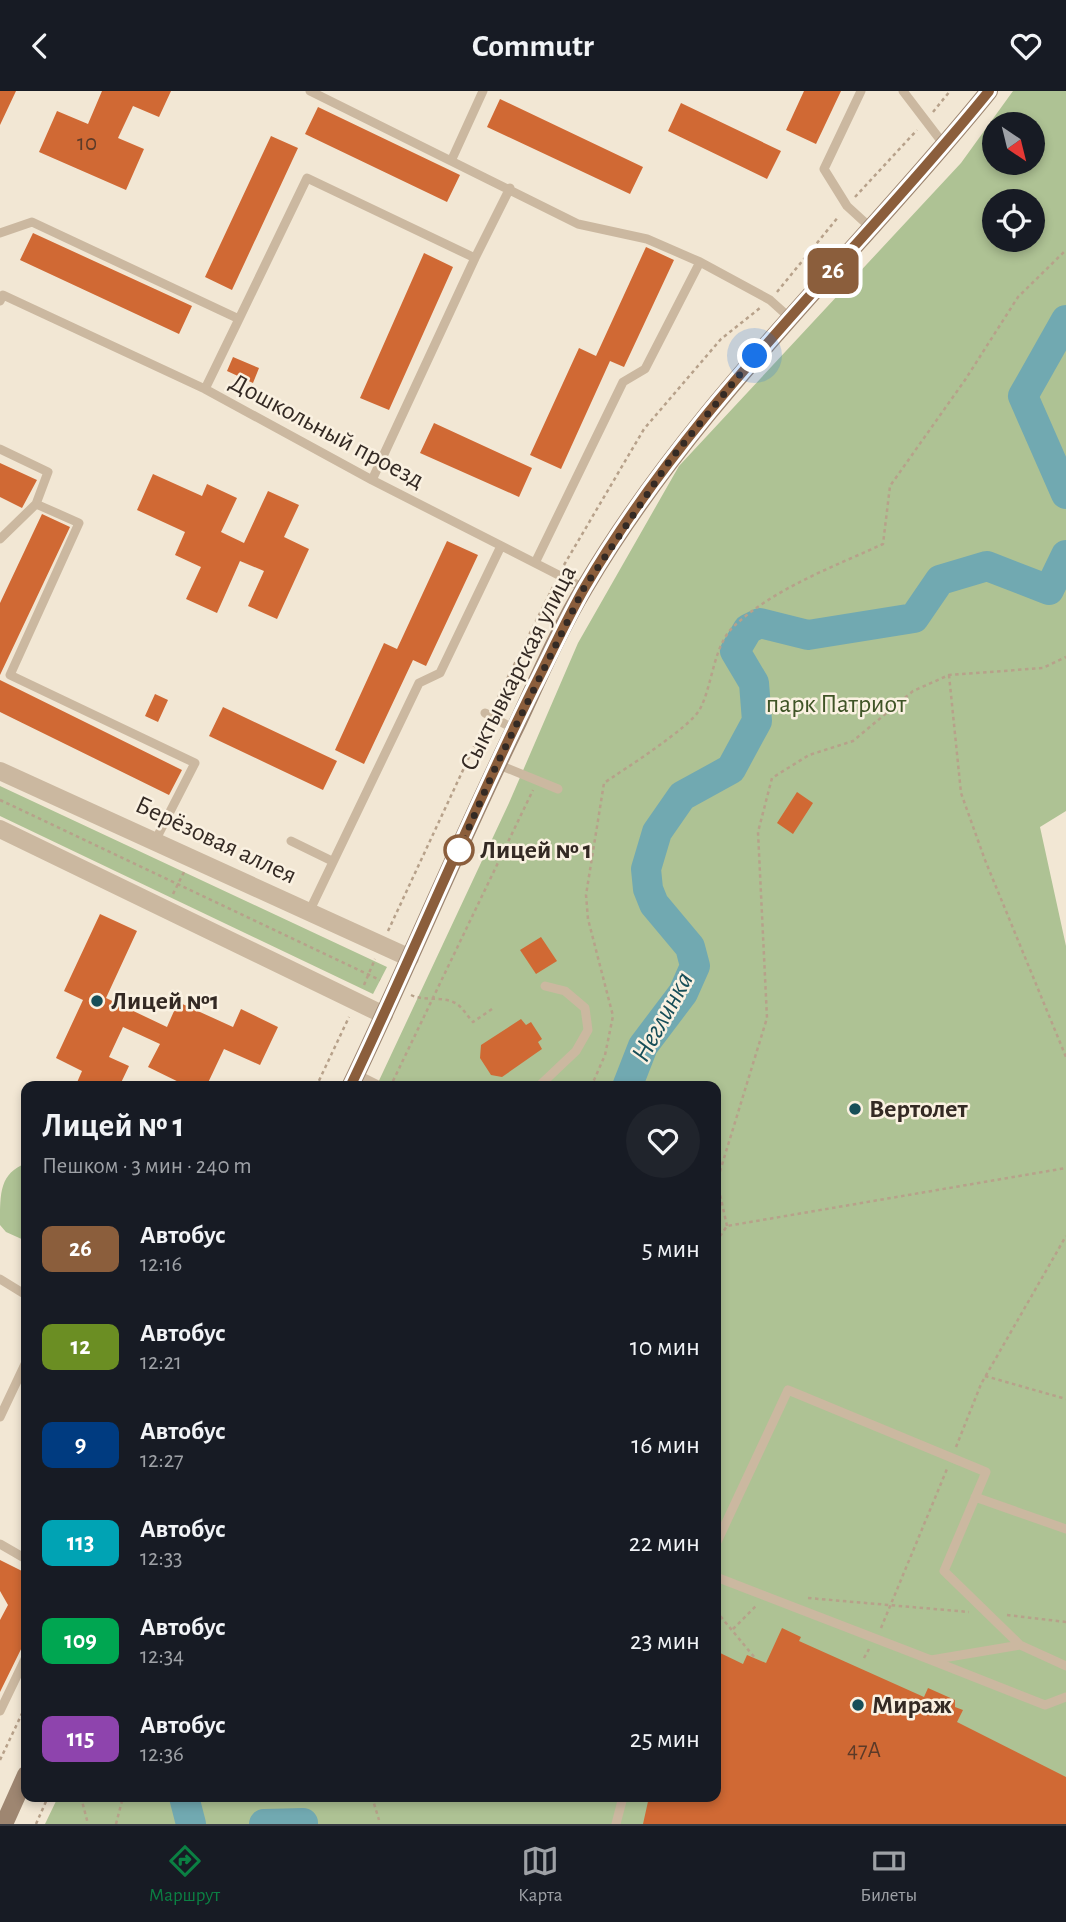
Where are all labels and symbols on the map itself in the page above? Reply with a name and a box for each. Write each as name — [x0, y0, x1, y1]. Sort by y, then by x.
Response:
north arrow — [982, 112, 1045, 175]
house number: 10 — [77, 132, 97, 155]
line badge: 26 — [802, 248, 864, 294]
your location — [737, 338, 772, 373]
street label: Дошкольный проезд — [225, 369, 429, 493]
street label: Сыктывкарская улица — [455, 561, 581, 775]
park label: парк Патриот — [766, 691, 907, 717]
street label: Берёзовая аллея — [131, 791, 301, 889]
marker: Лицей № 1 — [444, 835, 474, 865]
place label: Лицей № 1 — [480, 837, 592, 863]
water label: Неглинка — [627, 967, 699, 1067]
place label: Лицей №1 — [111, 988, 219, 1014]
marker: Лицей №1 — [89, 993, 105, 1009]
place label: Вертолет — [869, 1096, 969, 1122]
marker: Вертолет — [847, 1101, 863, 1117]
place label: Мираж — [872, 1692, 952, 1718]
marker: Мираж — [850, 1697, 866, 1713]
house number: 47А — [847, 1739, 881, 1762]

